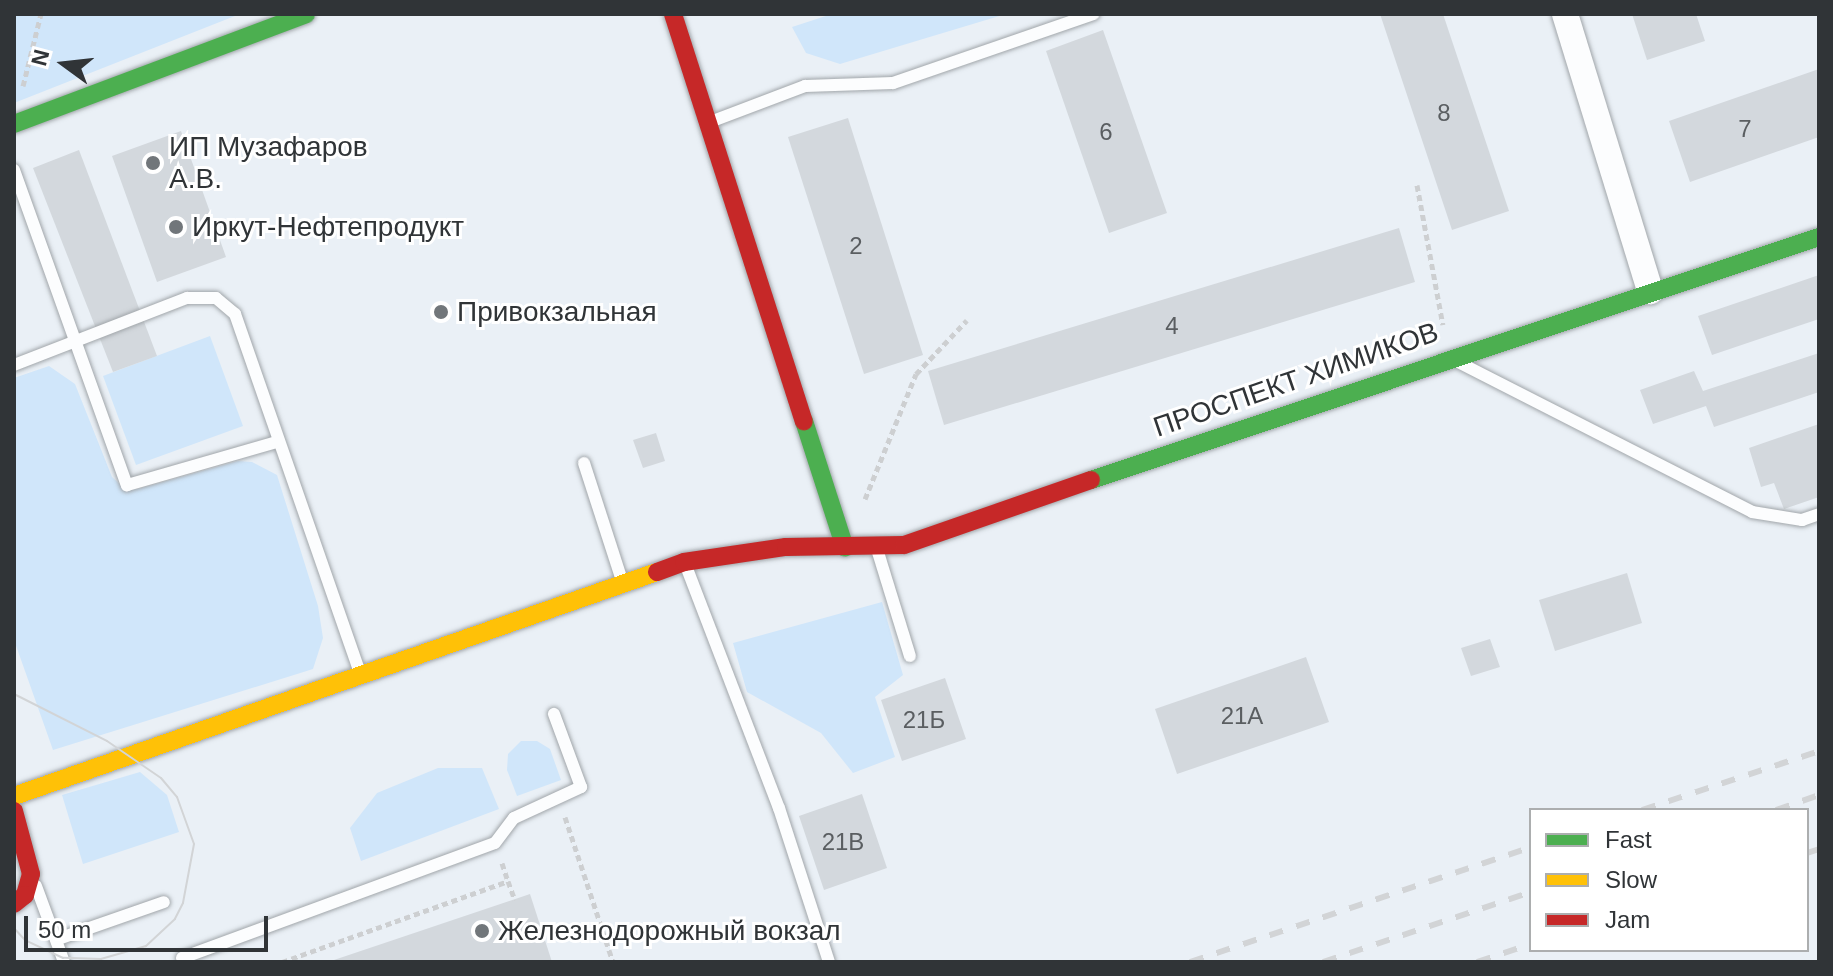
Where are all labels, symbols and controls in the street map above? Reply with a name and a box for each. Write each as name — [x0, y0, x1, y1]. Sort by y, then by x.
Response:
north arrow — [24, 24, 104, 104]
text: N — [26, 47, 54, 69]
house number: 8 — [1437, 99, 1451, 127]
house number: 7 — [1738, 115, 1752, 143]
house number: 6 — [1099, 118, 1113, 146]
place label: ИП Музафаров А.В. — [169, 130, 368, 196]
marker: ИП Музафаров А.В. — [144, 154, 162, 172]
place label: Иркут-Нефтепродукт — [192, 210, 464, 244]
marker: Иркут-Нефтепродукт — [167, 218, 185, 236]
house number: 2 — [849, 232, 863, 260]
place label: Привокзальная — [457, 295, 657, 329]
marker: Привокзальная — [432, 303, 450, 321]
house number: 4 — [1165, 312, 1179, 340]
street label: ПРОСПЕКТ ХИМИКОВ — [1149, 315, 1443, 445]
house number: 21А — [1221, 702, 1263, 730]
house number: 21Б — [903, 706, 945, 734]
legend — [1529, 808, 1809, 952]
text: Fast — [1605, 826, 1652, 853]
house number: 21В — [822, 828, 864, 856]
text: Slow — [1605, 866, 1657, 893]
scale bar — [28, 900, 272, 950]
text: Jam — [1605, 906, 1650, 933]
place label: Железнодорожный вокзал — [498, 914, 841, 948]
text: 50 m — [38, 916, 91, 943]
marker: Железнодорожный вокзал — [473, 922, 491, 940]

